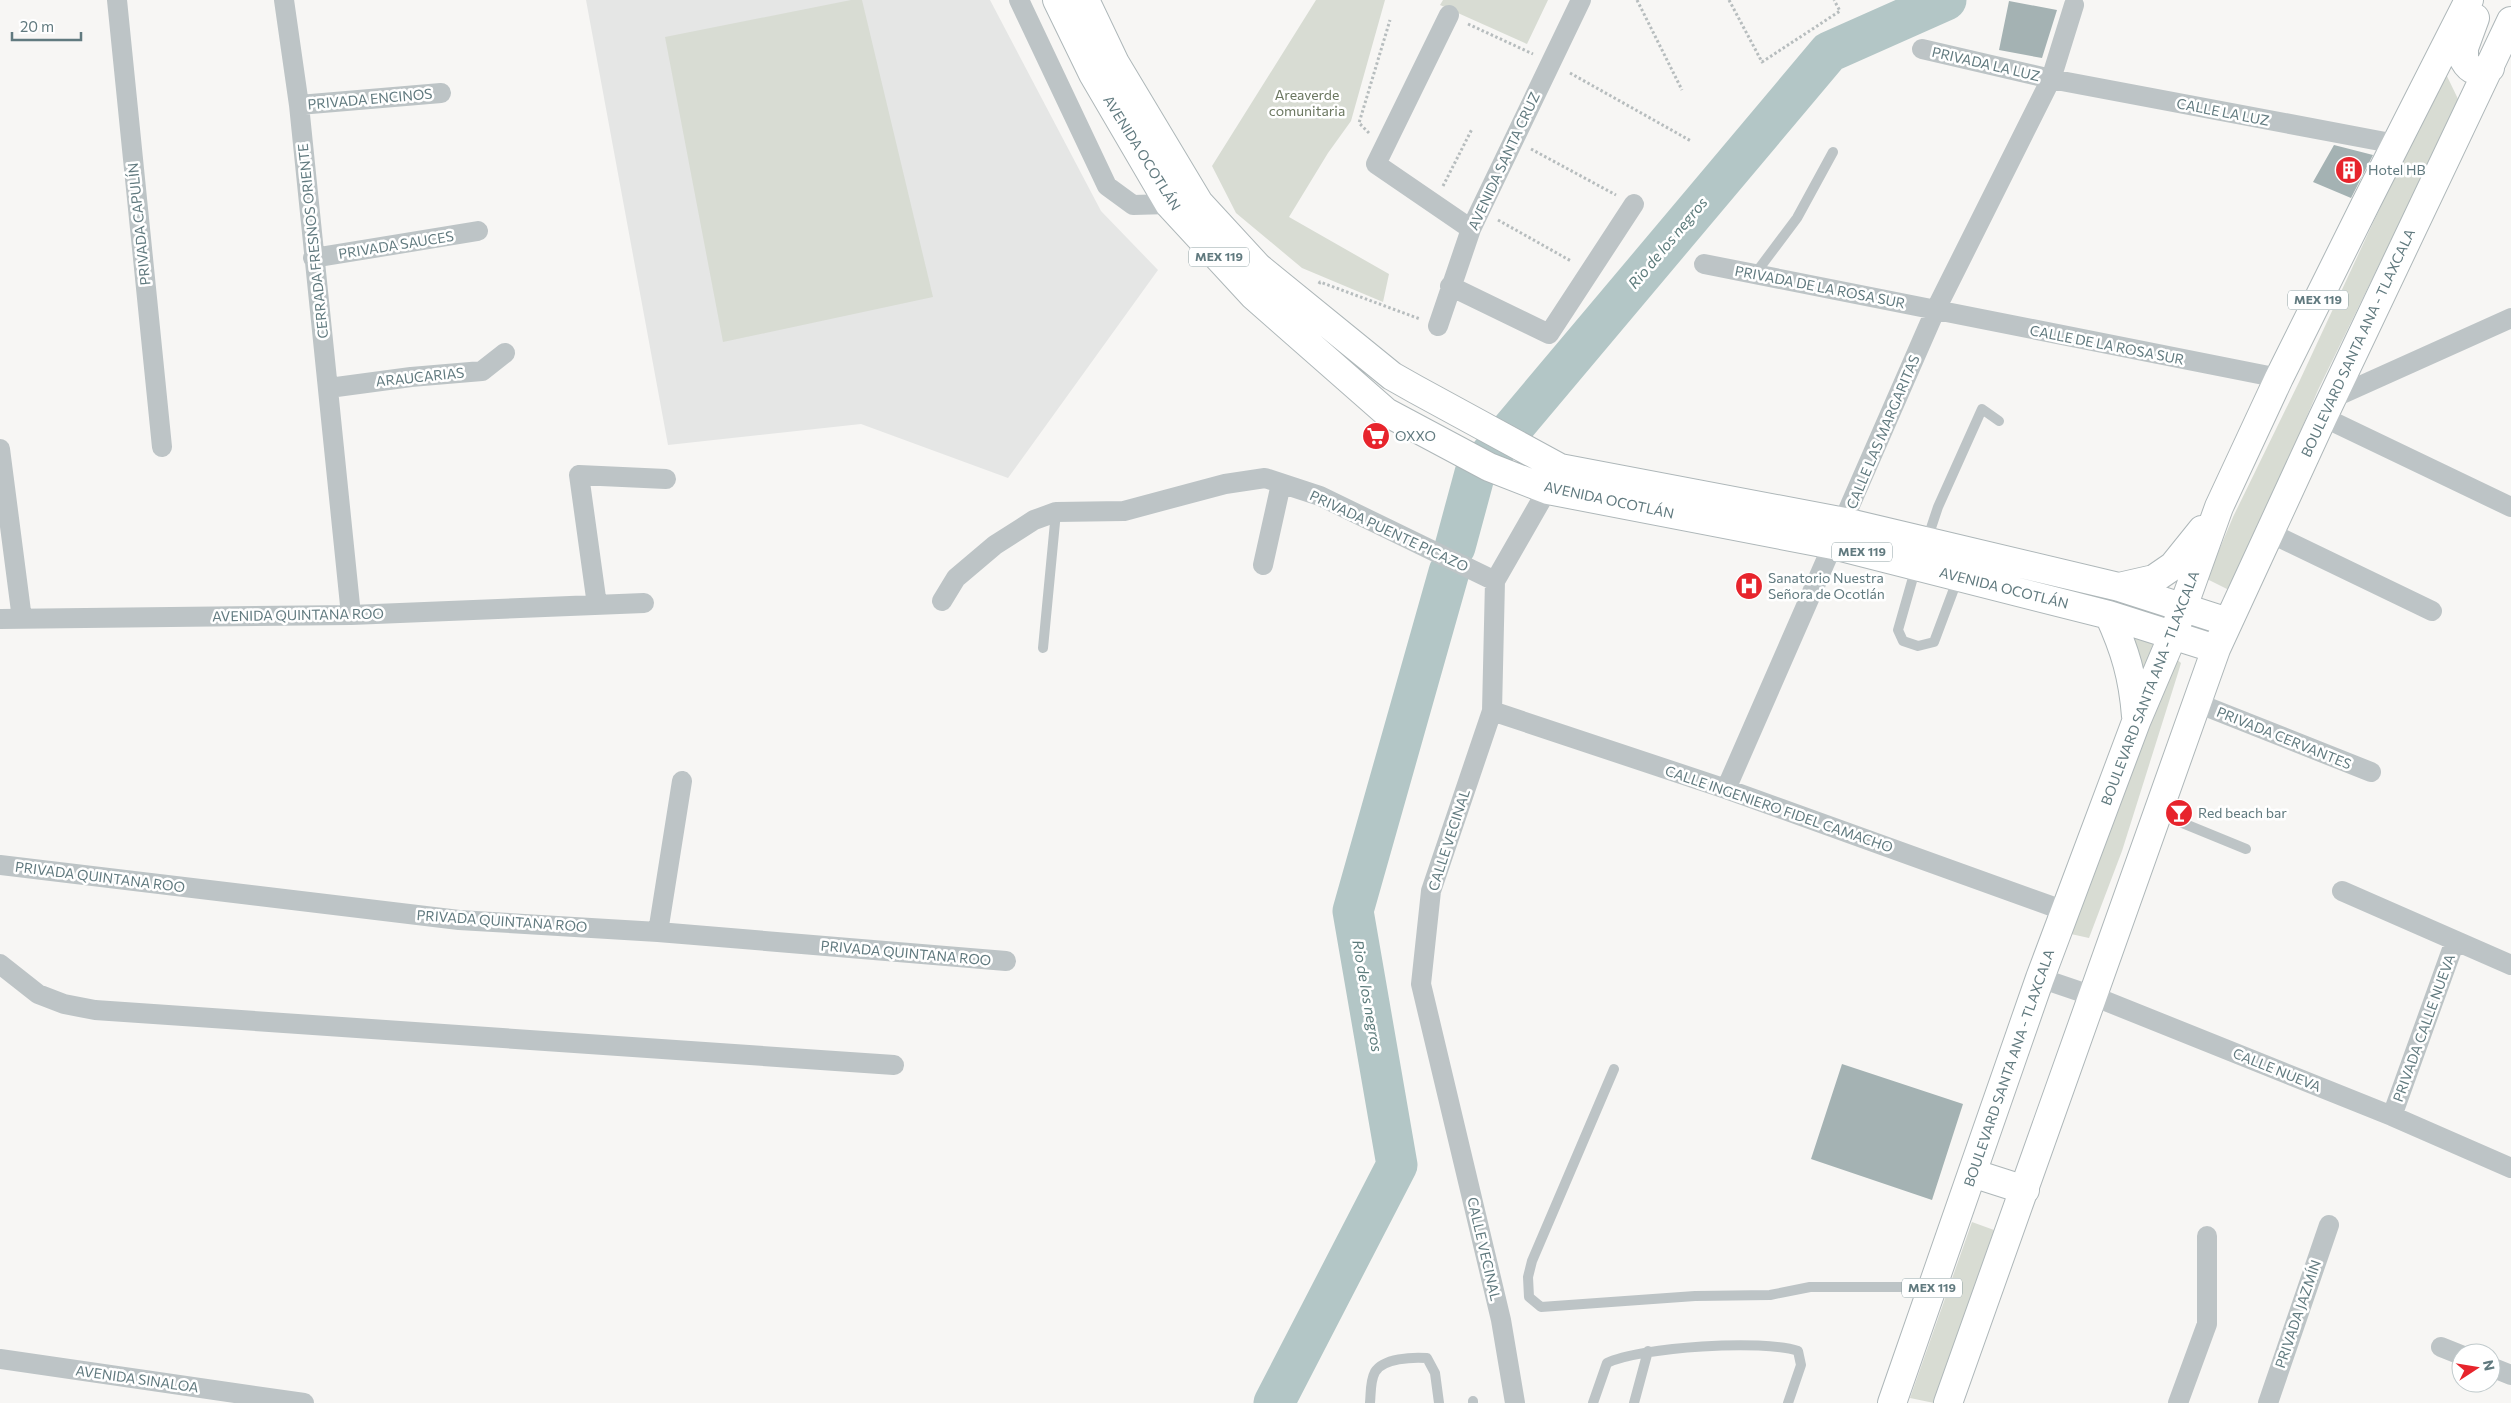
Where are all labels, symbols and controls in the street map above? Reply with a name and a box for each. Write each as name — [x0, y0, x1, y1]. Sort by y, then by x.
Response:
scale bar — [12, 10, 81, 42]
text: 20 m — [20, 17, 54, 35]
street label: PRIVADA LA LUZ — [1930, 43, 2042, 84]
street label: PRIVADA ENCINOS — [307, 85, 433, 112]
park label: Areaverde comunitaria — [1269, 86, 1345, 119]
street label: AVENIDA SANTA CRUZ — [1464, 89, 1543, 232]
street label: AVENIDA OCOTLÁN — [1100, 92, 1185, 213]
street label: CALLE LA LUZ — [2175, 94, 2271, 129]
street label: CERRADA FRESNOS ORIENTE — [294, 143, 331, 340]
building icon: Hotel HB — [2334, 155, 2364, 185]
place label: Hotel HB — [2368, 161, 2426, 178]
street label: PRIVADA CAPULÍN — [124, 162, 153, 286]
water label: Rio de los negros — [1624, 193, 1711, 292]
street label: BOULEVARD SANTA ANA - TLAXCALA — [2297, 226, 2418, 460]
street label: PRIVADA SAUCES — [337, 227, 455, 262]
road number: MEX 119 — [1189, 248, 1249, 266]
street label: PRIVADA DE LA ROSA SUR — [1733, 262, 1907, 311]
road number: MEX 119 — [2288, 290, 2348, 310]
street label: CALLE DE LA ROSA SUR — [2028, 321, 2186, 368]
street label: CALLE LAS MARGARITAS — [1842, 352, 1923, 511]
street label: ARAUCARIAS — [375, 363, 465, 390]
supermarket icon: OXXO — [1361, 421, 1391, 451]
place label: OXXO — [1395, 427, 1436, 444]
street label: AVENIDA OCOTLÁN — [1543, 477, 1676, 522]
street label: PRIVADA PUENTE PICAZO — [1307, 486, 1471, 575]
road number: MEX 119 — [1832, 542, 1892, 562]
street label: AVENIDA OCOTLÁN — [1938, 563, 2070, 612]
street label: BOULEVARD SANTA ANA - TLAXCALA — [2097, 568, 2202, 808]
place label: Sanatorio Nuestra Señora de Ocotlán — [1768, 569, 1885, 602]
hospital icon: Sanatorio Nuestra Señora de Ocotlán — [1734, 571, 1764, 601]
street label: AVENIDA QUINTANA ROO — [212, 605, 384, 624]
street label: PRIVADA CERVANTES — [2214, 703, 2354, 772]
street label: CALLE INGENIERO FIDEL CAMACHO — [1663, 761, 1895, 856]
street label: CALLE VECINAL — [1424, 787, 1473, 893]
bar icon: Red beach bar — [2164, 798, 2194, 828]
place label: Red beach bar — [2198, 804, 2287, 821]
street label: PRIVADA QUINTANA ROO — [14, 858, 186, 895]
street label: PRIVADA QUINTANA ROO — [416, 906, 588, 935]
street label: PRIVADA QUINTANA ROO — [820, 937, 992, 968]
water label: Rio de los negros — [1349, 938, 1387, 1053]
street label: BOULEVARD SANTA ANA - TLAXCALA — [1960, 947, 2057, 1189]
street label: PRIVADA CALLE NUEVA — [2389, 951, 2458, 1104]
street label: CALLE NUEVA — [2231, 1044, 2324, 1095]
street label: CALLE VECINAL — [1464, 1195, 1505, 1302]
street label: PRIVADA JAZMÍN — [2271, 1257, 2324, 1370]
road number: MEX 119 — [1902, 1278, 1962, 1298]
north arrow — [2451, 1343, 2501, 1393]
text: N — [2480, 1358, 2499, 1372]
street label: AVENIDA SINALOA — [74, 1361, 200, 1396]

